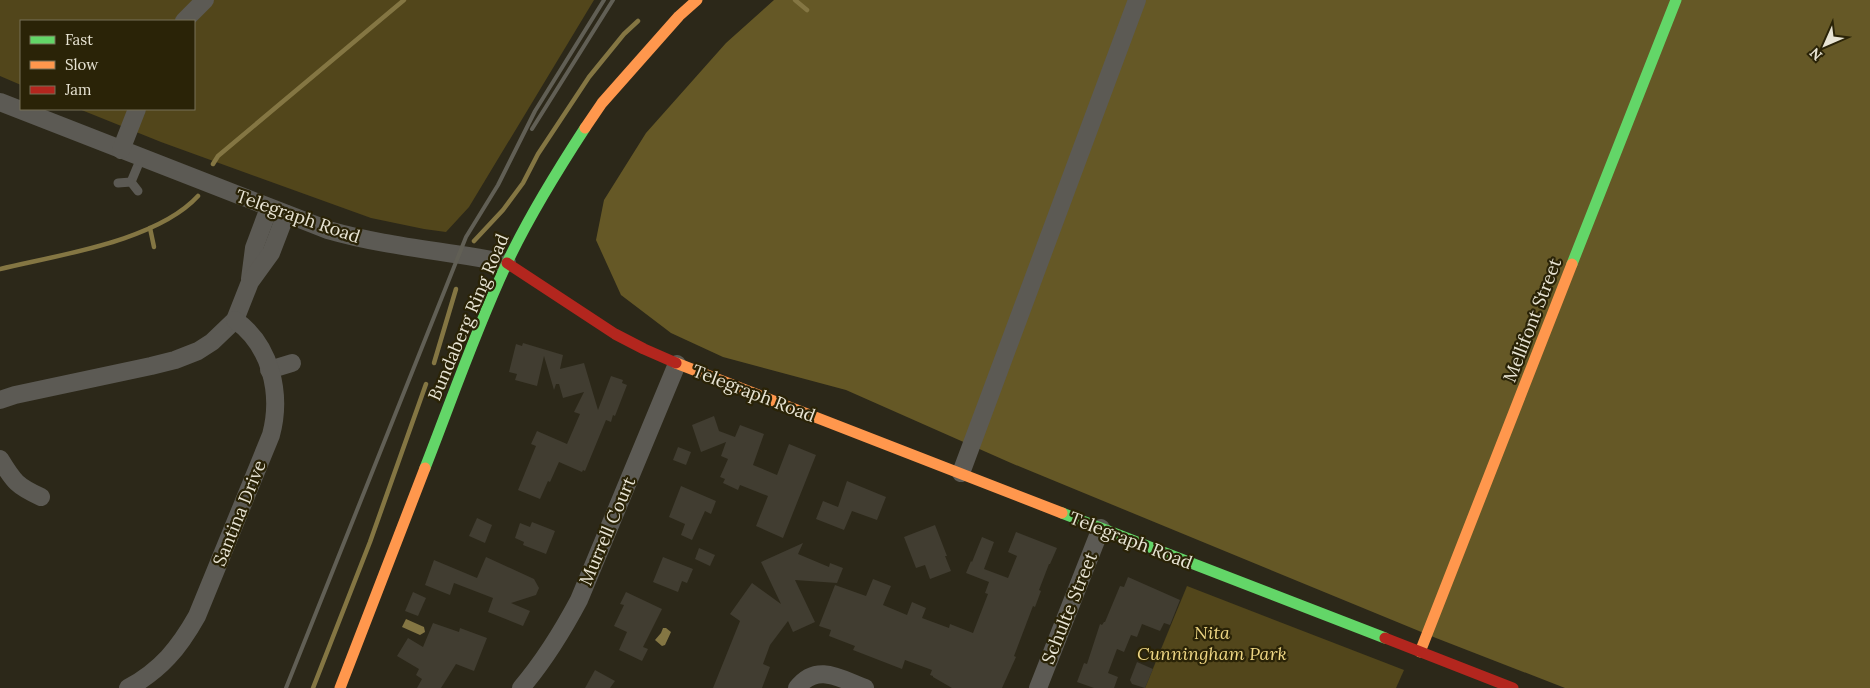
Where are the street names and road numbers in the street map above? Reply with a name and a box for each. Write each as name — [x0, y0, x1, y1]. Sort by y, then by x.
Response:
street label: Telegraph Road — [233, 184, 363, 248]
street label: Bundaberg Ring Road — [422, 230, 514, 404]
street label: Mellifont Street — [1498, 255, 1566, 385]
street label: Telegraph Road — [689, 359, 819, 427]
street label: Santina Drive — [207, 456, 271, 569]
street label: Murrell Court — [574, 473, 640, 589]
street label: Telegraph Road — [1066, 506, 1196, 574]
street label: Schulte Street — [1036, 549, 1102, 667]

